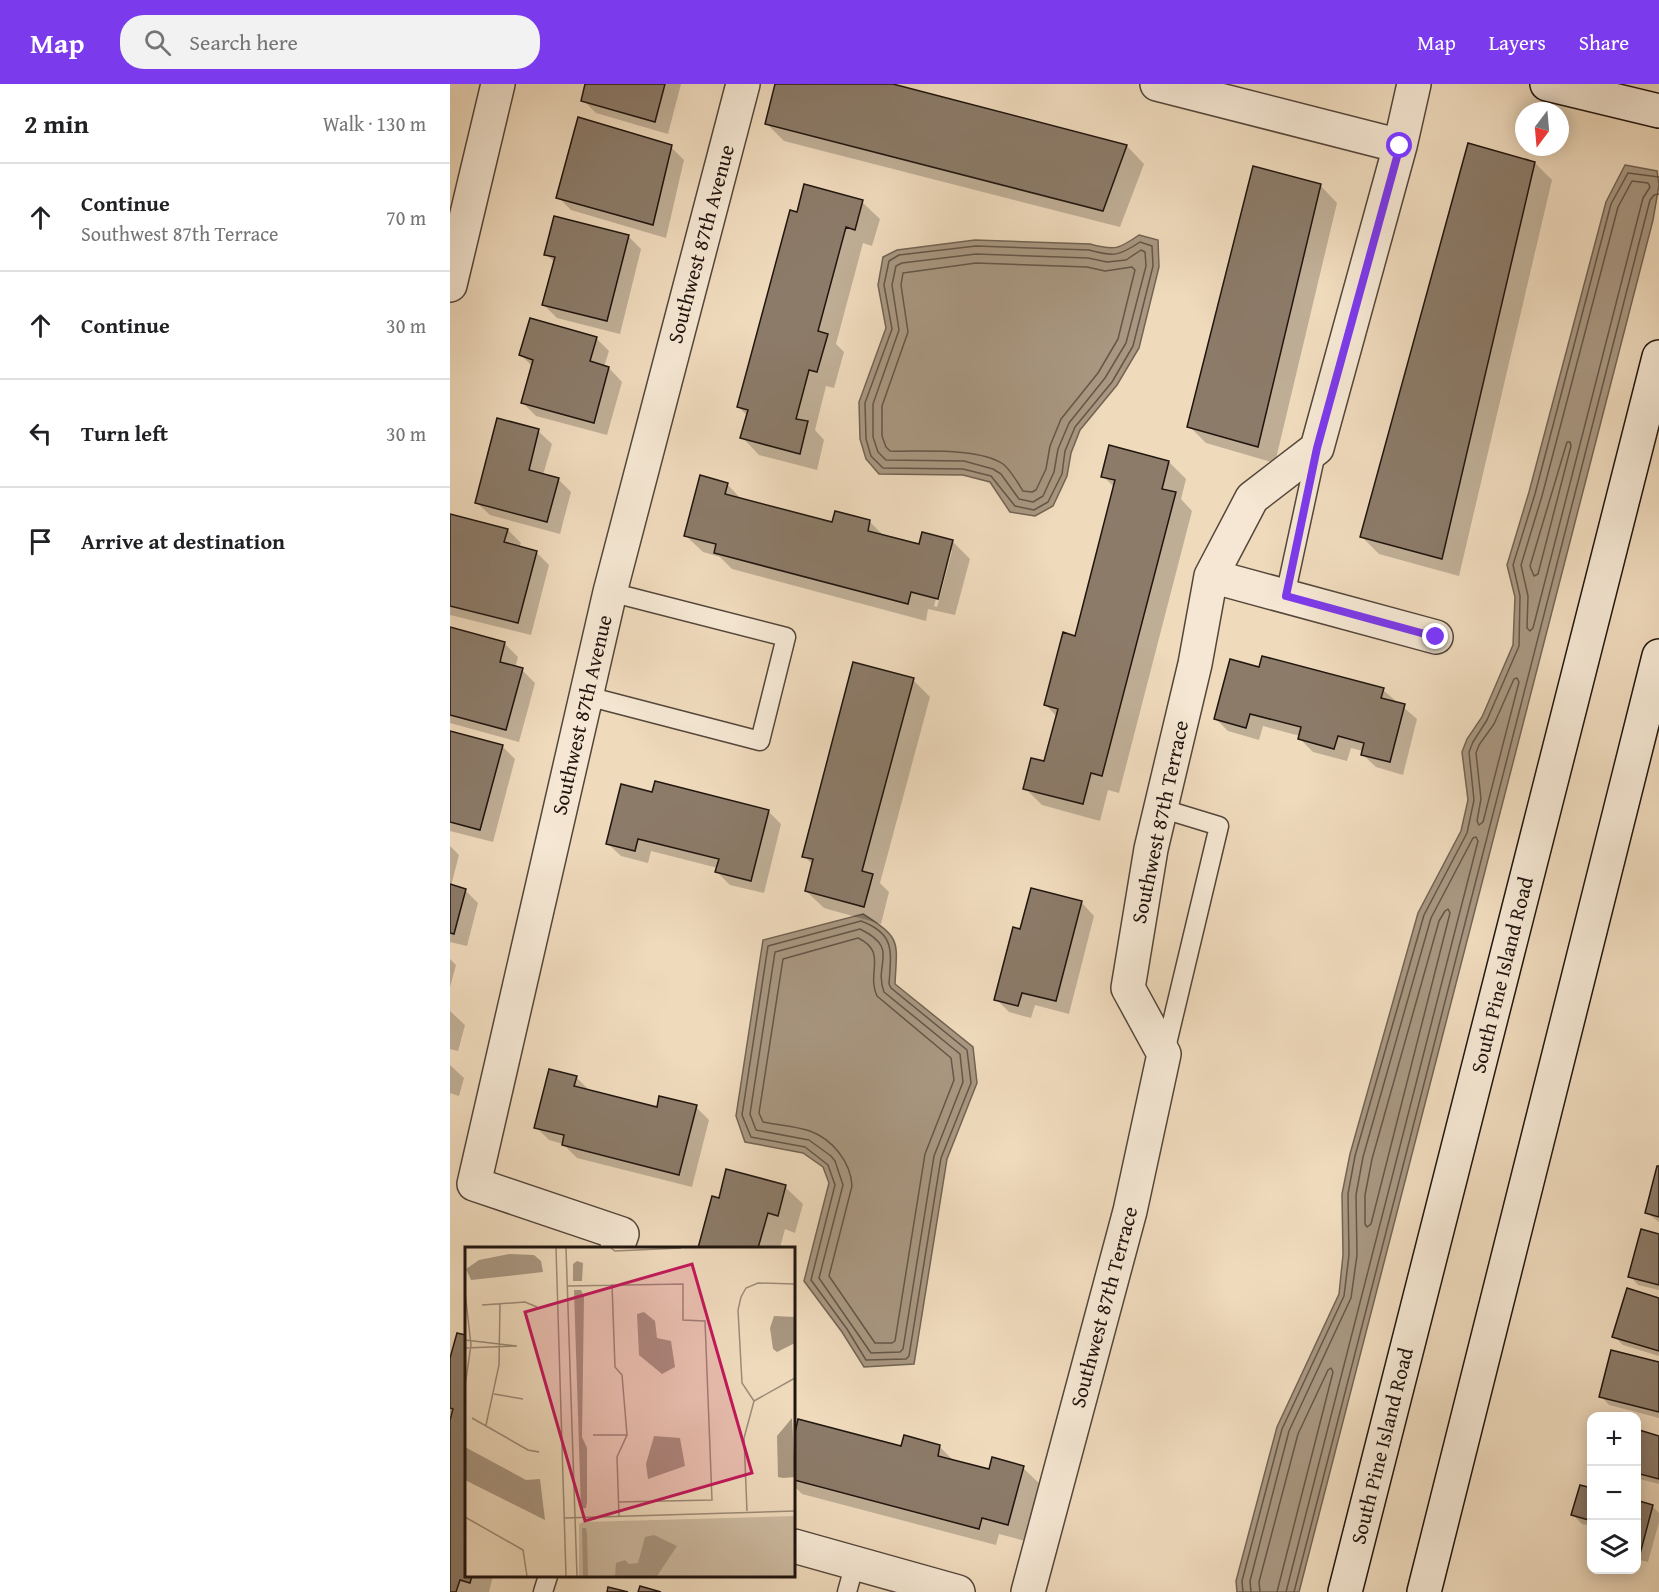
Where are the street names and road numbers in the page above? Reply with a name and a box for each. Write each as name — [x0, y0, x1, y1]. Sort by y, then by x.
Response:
street label: Southwest 87th Avenue — [659, 141, 742, 347]
street label: Southwest 87th Avenue — [543, 611, 620, 818]
street label: Southwest 87th Terrace — [1123, 717, 1196, 927]
street label: South Pine Island Road — [1462, 872, 1541, 1077]
street label: Southwest 87th Terrace — [1062, 1203, 1145, 1411]
street label: South Pine Island Road — [1342, 1343, 1421, 1548]

